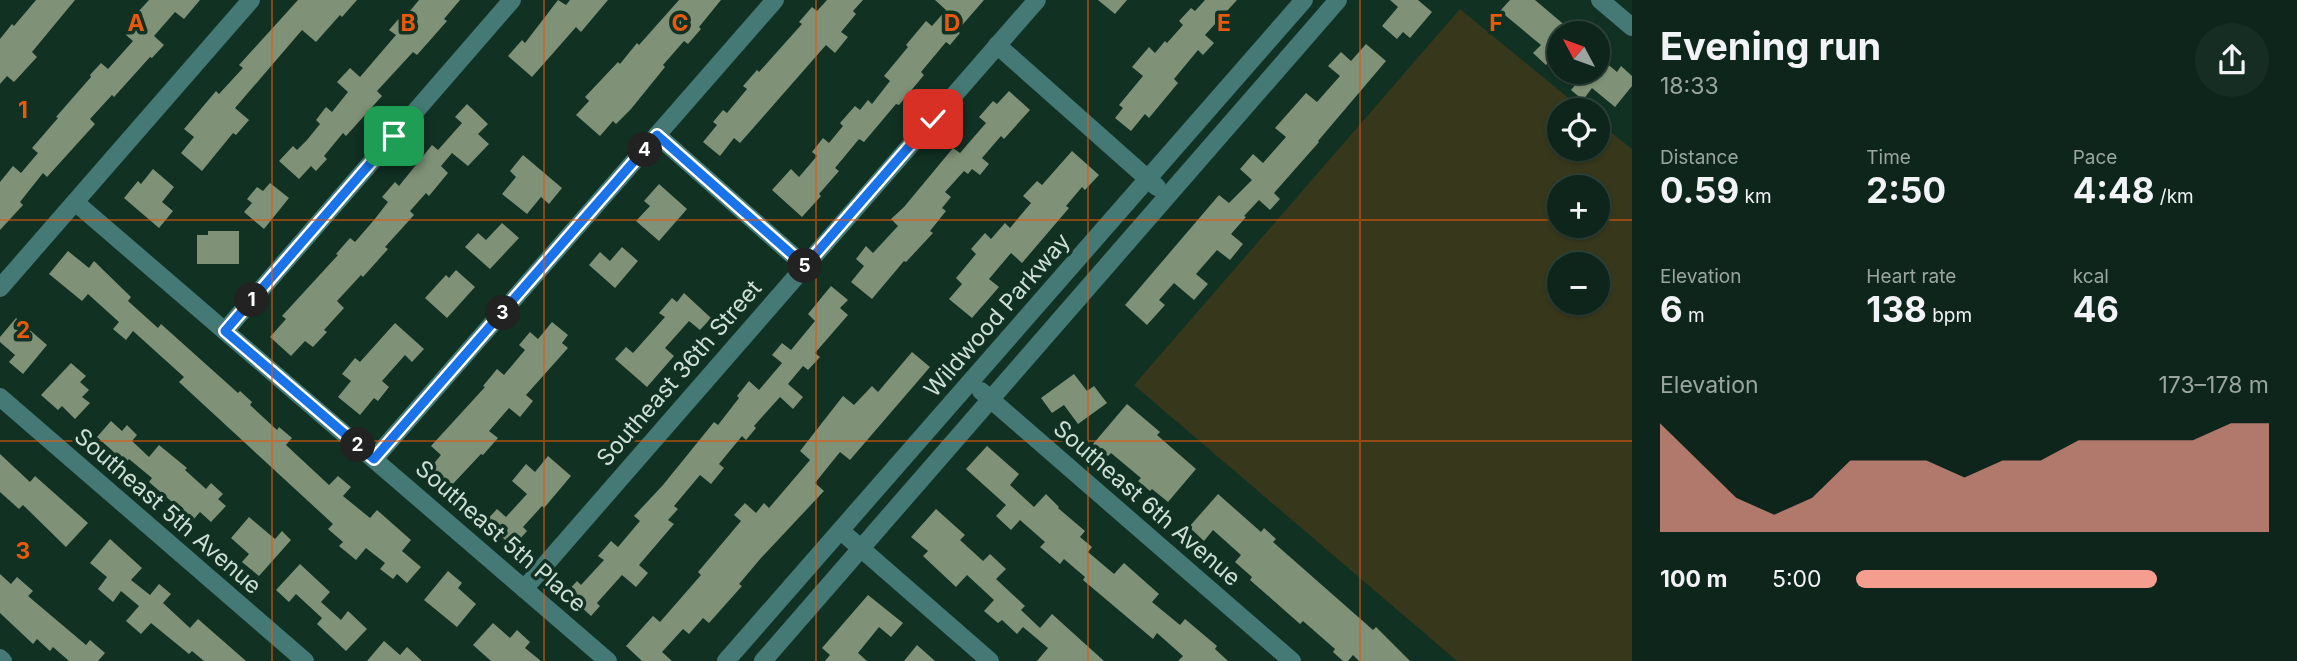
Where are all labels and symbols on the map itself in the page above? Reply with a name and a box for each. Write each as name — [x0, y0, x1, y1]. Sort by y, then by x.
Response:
text: A — [127, 9, 145, 37]
text: B — [400, 9, 416, 37]
text: C — [671, 9, 689, 37]
text: D — [944, 9, 960, 37]
text: E — [1217, 9, 1231, 37]
text: F — [1489, 9, 1503, 37]
north arrow — [1547, 21, 1610, 84]
pin — [903, 89, 963, 149]
text: 1 — [18, 96, 28, 124]
pin — [364, 106, 424, 166]
pin: 4 — [628, 132, 662, 168]
street label: Wildwood Parkway — [918, 227, 1076, 403]
pin: 5 — [788, 248, 822, 284]
street label: Southeast 36th Street — [591, 274, 768, 472]
pin: 1 — [234, 282, 270, 318]
pin: 3 — [486, 296, 520, 330]
text: 2 — [16, 316, 30, 344]
street label: Southeast 6th Avenue — [1048, 414, 1246, 592]
street label: Southeast 5th Avenue — [69, 422, 267, 600]
pin: 2 — [340, 428, 376, 462]
street label: Southeast 5th Place — [410, 454, 592, 618]
text: 3 — [16, 537, 30, 565]

